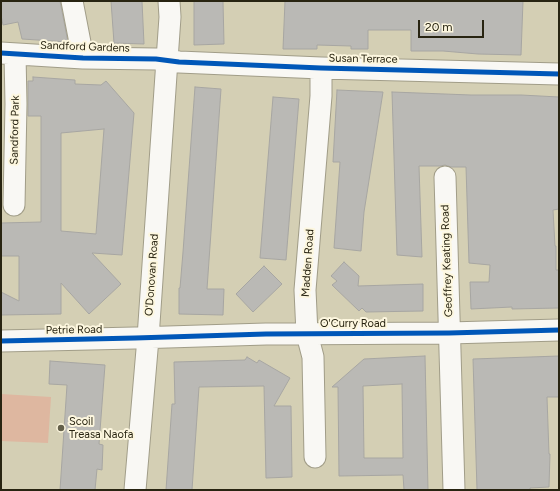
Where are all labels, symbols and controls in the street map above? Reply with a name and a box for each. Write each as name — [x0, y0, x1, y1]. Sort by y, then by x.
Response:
scale bar — [420, 12, 486, 38]
text: 20 m — [425, 20, 453, 34]
street label: Sandford Gardens — [40, 39, 130, 55]
street label: Susan Terrace — [328, 52, 398, 66]
street label: Sandford Park — [8, 95, 22, 165]
street label: Geoffrey Keating Road — [438, 205, 456, 317]
street label: Madden Road — [299, 229, 317, 297]
street label: O'Donovan Road — [143, 233, 161, 317]
street label: O'Curry Road — [320, 317, 386, 331]
street label: Petrie Road — [46, 323, 102, 337]
place label: Scoil Treasa Naofa — [69, 415, 133, 441]
marker: Scoil Treasa Naofa — [56, 423, 66, 433]

